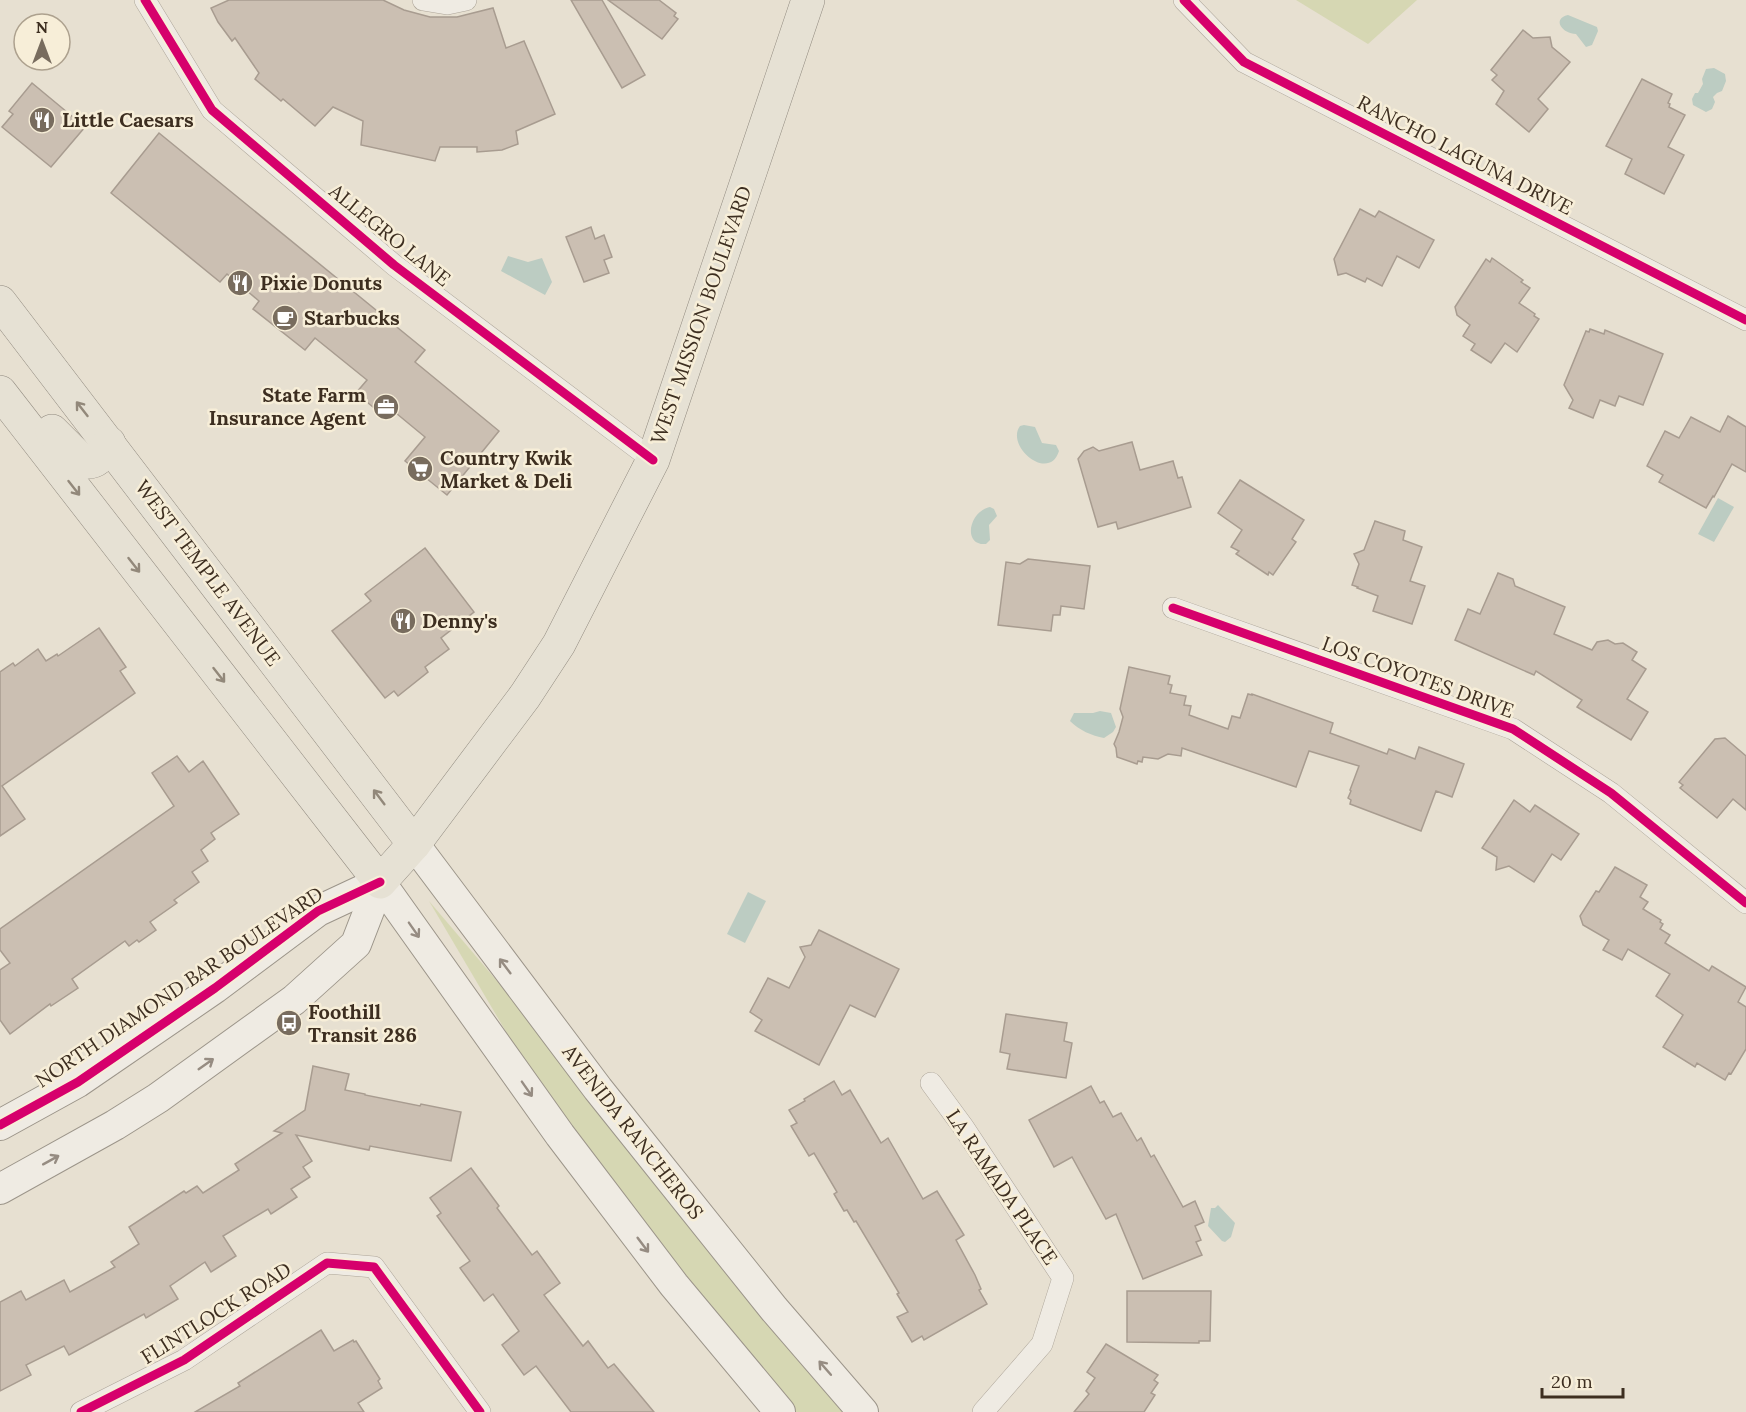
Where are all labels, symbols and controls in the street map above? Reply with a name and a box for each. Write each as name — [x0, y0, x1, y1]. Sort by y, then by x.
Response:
north arrow — [12, 12, 72, 72]
text: N — [36, 17, 48, 37]
street label: RANCHO LAGUNA DRIVE — [1353, 89, 1577, 220]
restaurant icon: Little Caesars — [27, 105, 57, 135]
place label: Little Caesars — [62, 107, 194, 132]
street label: ALLEGRO LANE — [324, 177, 456, 291]
street label: WEST MISSION BOULEVARD — [644, 182, 757, 447]
restaurant icon: Pixie Donuts — [225, 268, 255, 298]
place label: Pixie Donuts — [260, 270, 383, 295]
cafe icon: Starbucks — [270, 303, 300, 333]
place label: Starbucks — [304, 305, 400, 330]
place label: State Farm Insurance Agent — [209, 382, 367, 430]
office icon: State Farm Insurance Agent — [371, 392, 401, 422]
one-way arrow — [76, 401, 89, 417]
place label: Country Kwik Market & Deli — [440, 445, 573, 493]
supermarket icon: Country Kwik Market & Deli — [405, 454, 435, 484]
street label: WEST TEMPLE AVENUE — [130, 475, 287, 671]
one-way arrow — [68, 480, 81, 496]
one-way arrow — [127, 557, 140, 573]
restaurant icon: Denny's — [388, 606, 418, 636]
place label: Denny's — [422, 608, 498, 633]
street label: LOS COYOTES DRIVE — [1319, 630, 1518, 723]
one-way arrow — [212, 667, 225, 683]
one-way arrow — [373, 790, 385, 806]
street label: NORTH DIAMOND BAR BOULEVARD — [30, 881, 327, 1093]
one-way arrow — [408, 921, 420, 937]
one-way arrow — [499, 958, 511, 974]
place label: Foothill Transit 286 — [308, 999, 417, 1047]
bus stop icon: Foothill Transit 286 — [274, 1008, 304, 1038]
street label: AVENIDA RANCHEROS — [557, 1039, 709, 1224]
one-way arrow — [197, 1058, 213, 1070]
one-way arrow — [521, 1080, 533, 1096]
street label: LA RAMADA PLACE — [941, 1104, 1064, 1269]
one-way arrow — [42, 1154, 59, 1166]
one-way arrow — [637, 1237, 650, 1253]
street label: FLINTLOCK ROAD — [136, 1256, 296, 1369]
one-way arrow — [818, 1361, 832, 1376]
scale bar — [1542, 1361, 1623, 1399]
text: 20 m — [1551, 1370, 1593, 1393]

